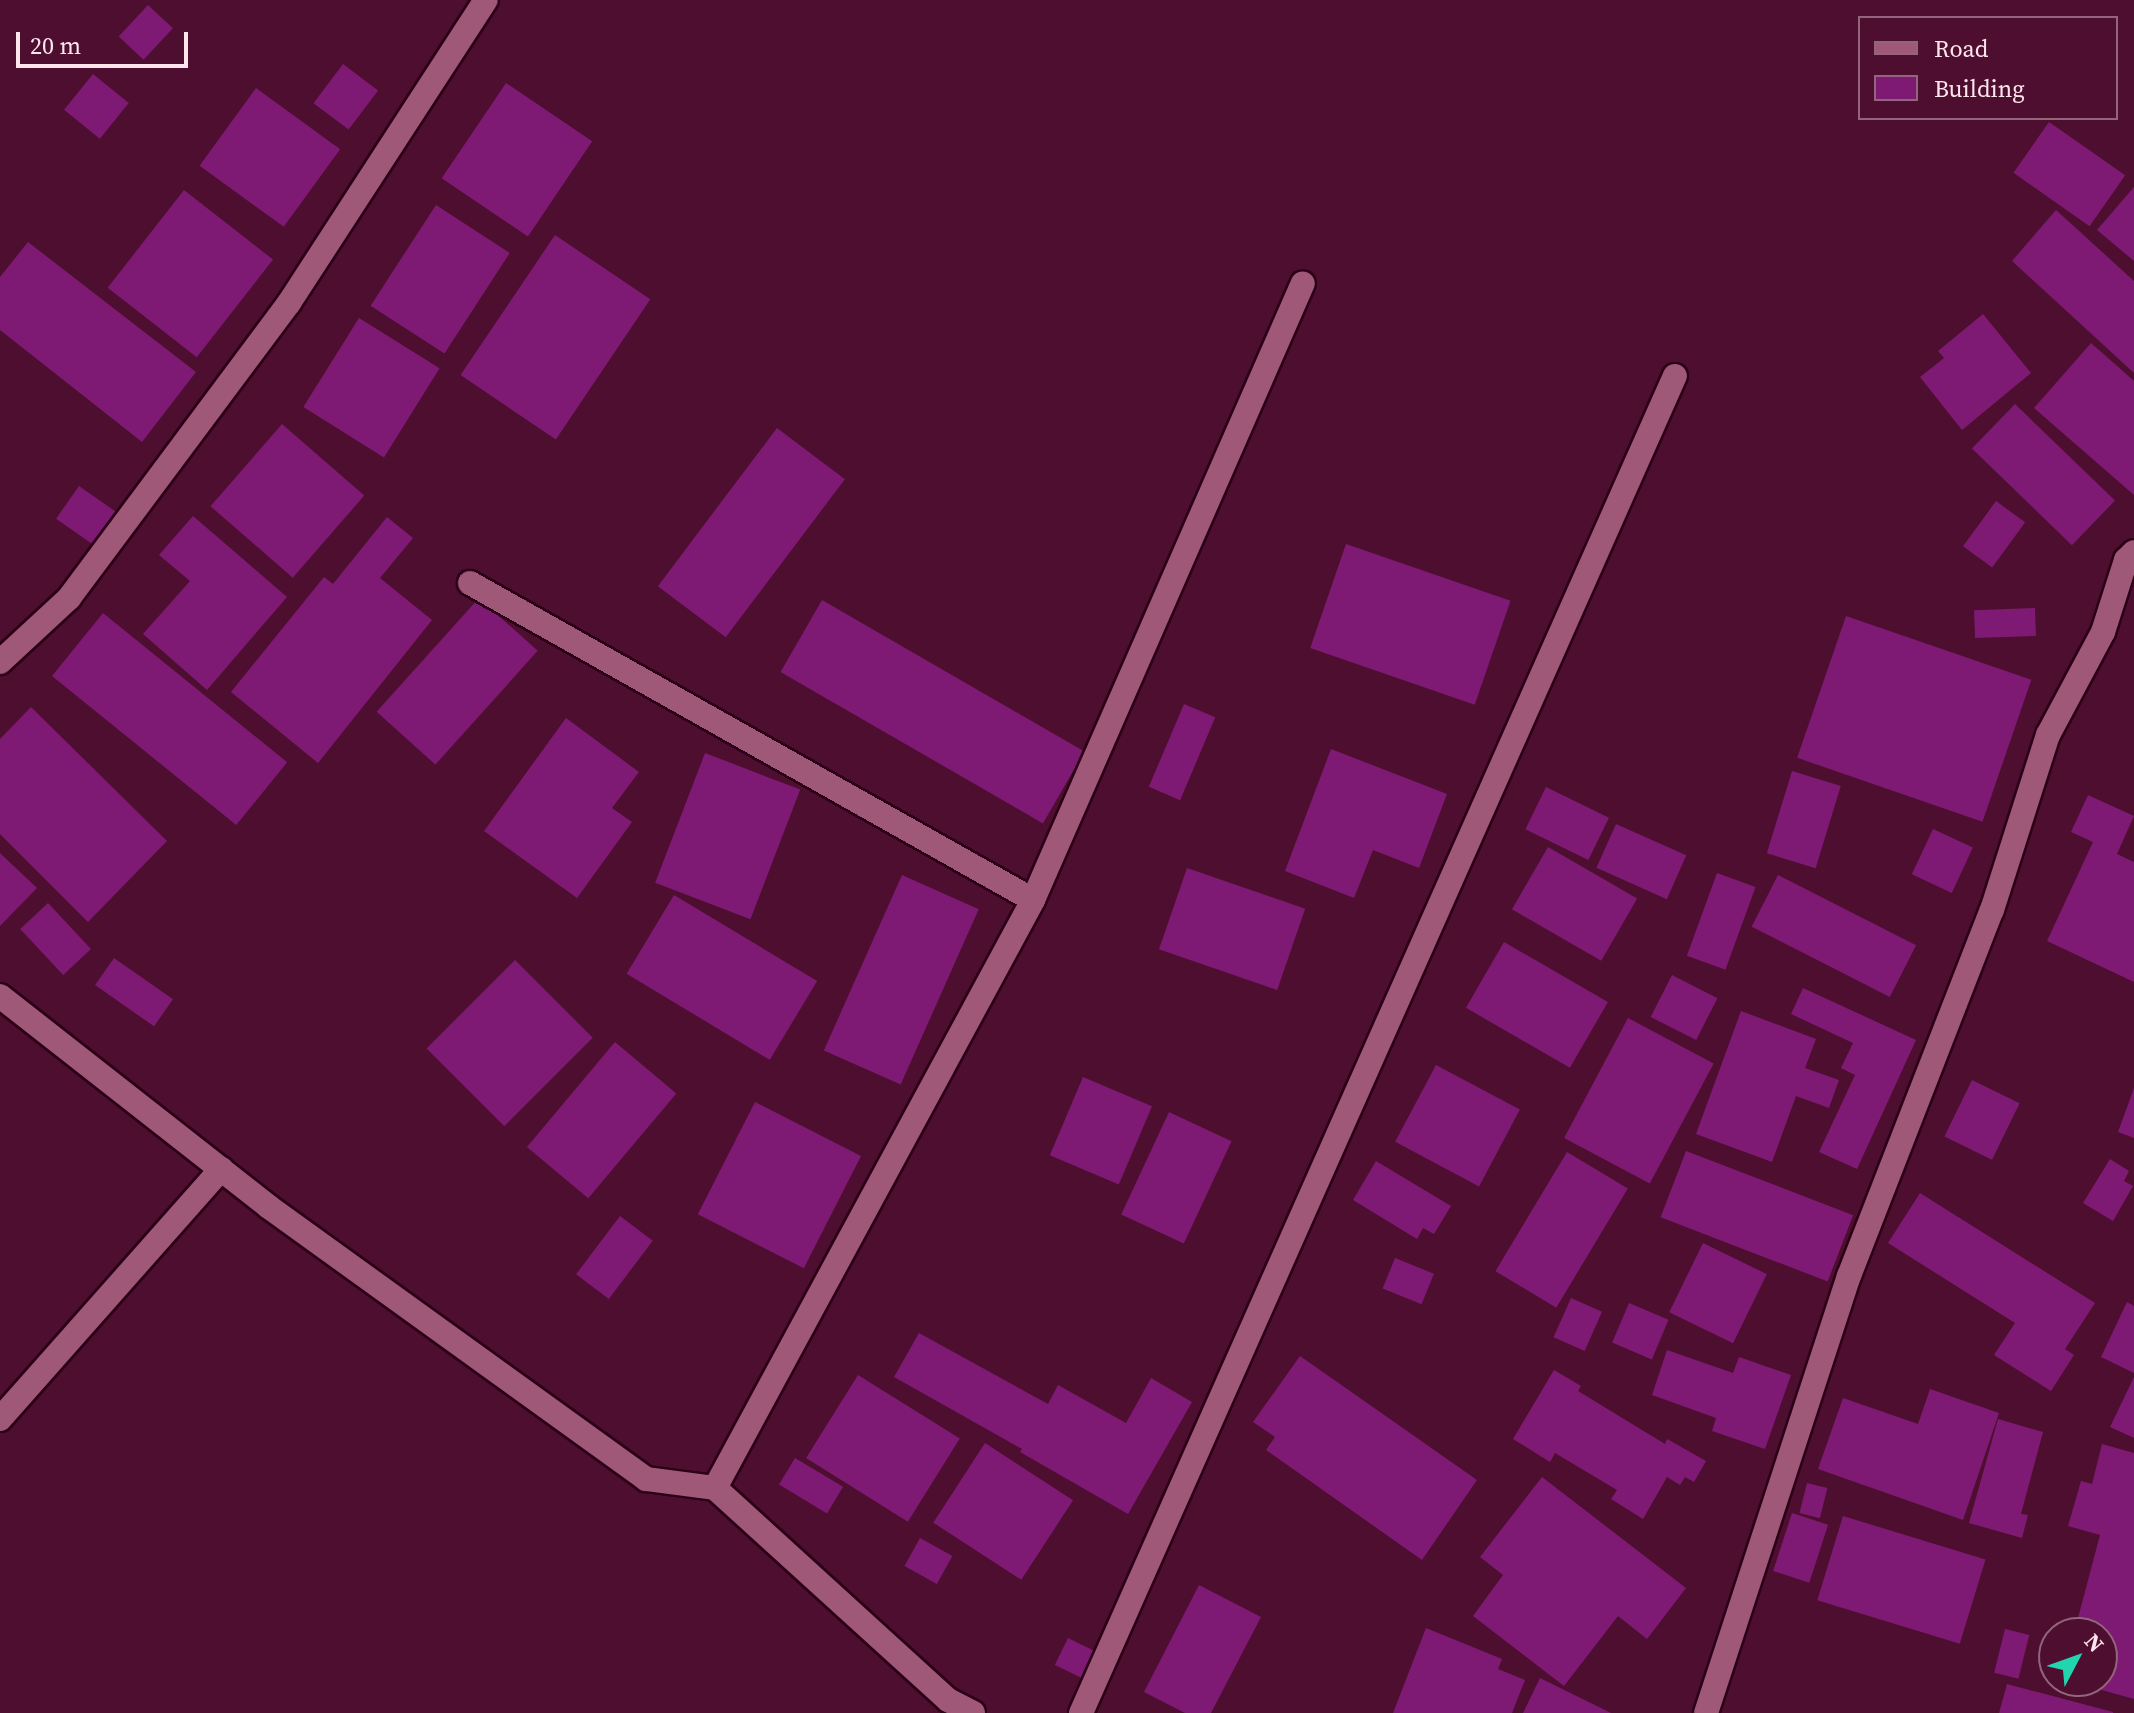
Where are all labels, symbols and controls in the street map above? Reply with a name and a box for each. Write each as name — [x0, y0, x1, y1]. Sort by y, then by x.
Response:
scale bar — [20, 16, 192, 66]
legend — [1858, 16, 2118, 120]
text: 20 m — [30, 29, 81, 62]
text: Road — [1934, 32, 1988, 65]
text: Building — [1934, 72, 2025, 105]
north arrow — [2038, 1617, 2118, 1697]
text: N — [2078, 1627, 2111, 1658]

